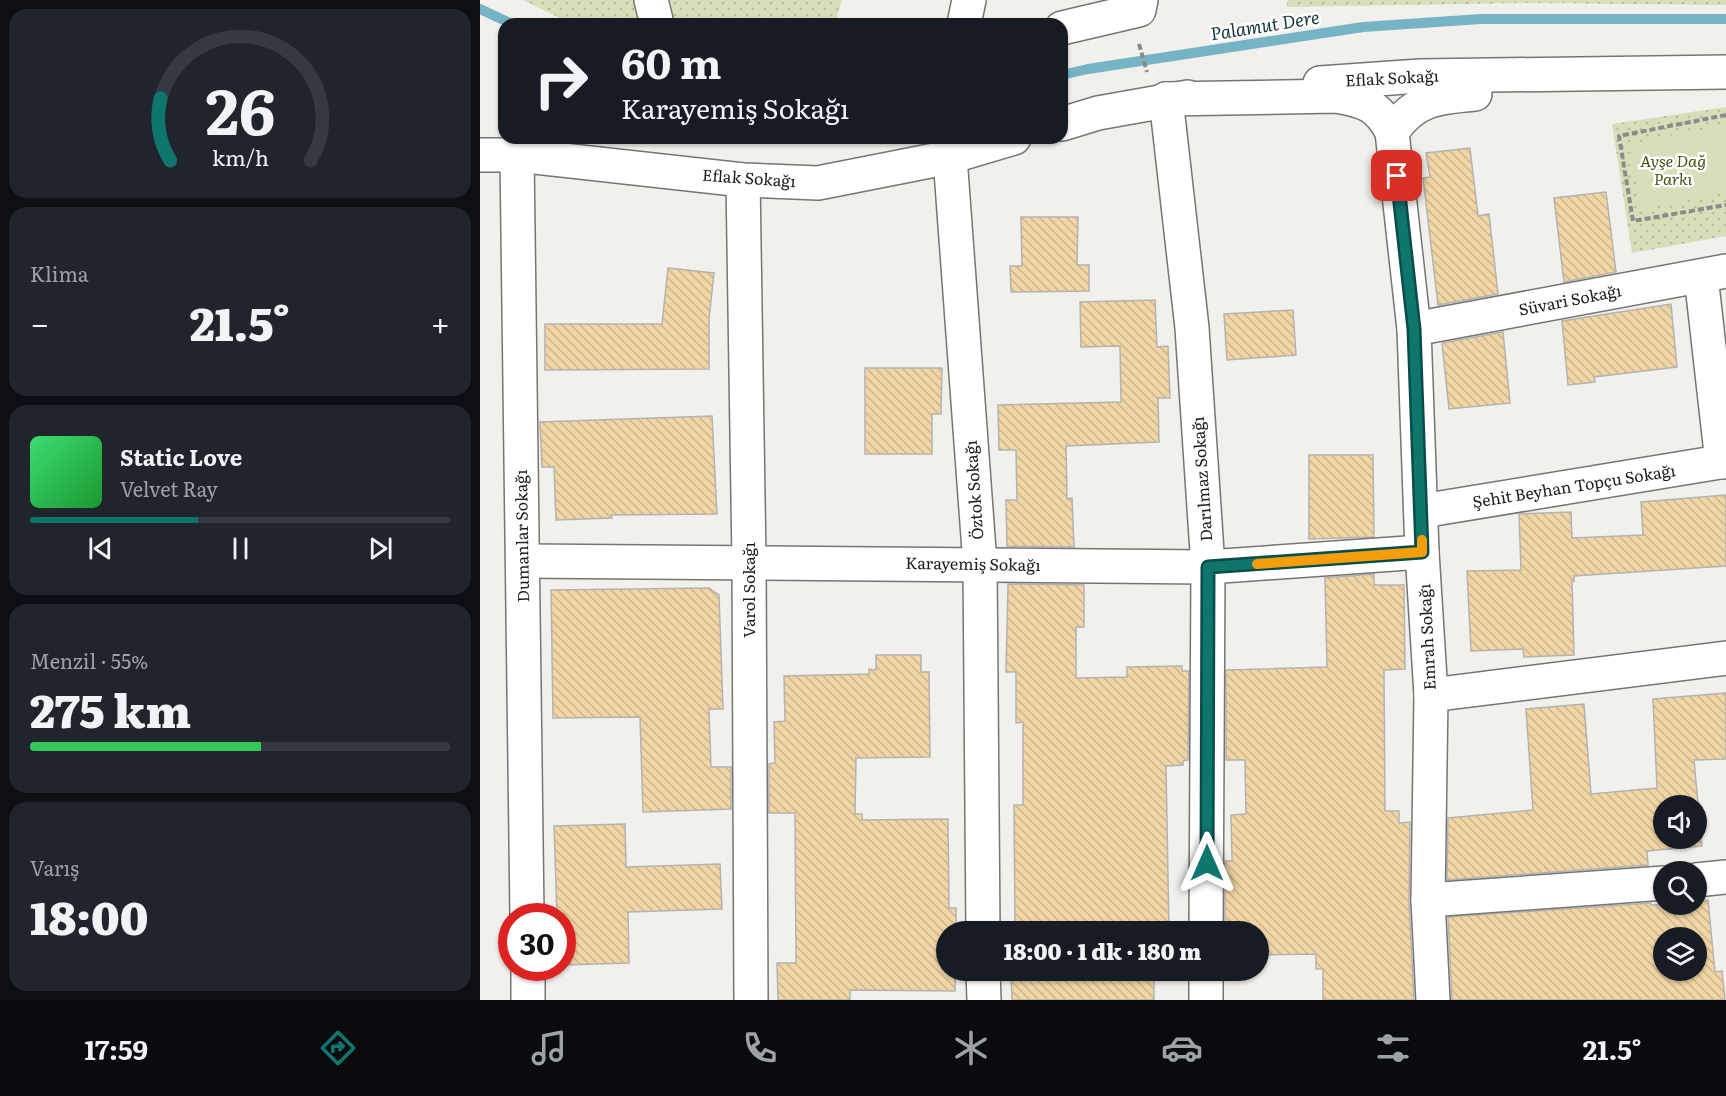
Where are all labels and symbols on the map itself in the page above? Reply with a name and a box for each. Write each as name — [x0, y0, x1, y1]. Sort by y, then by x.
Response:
water label: Palamut Dere — [1208, 3, 1321, 46]
street label: Eflak Sokağı — [1345, 63, 1439, 91]
park label: Ayşe Dağ Parkı — [1640, 148, 1706, 190]
pin — [1371, 150, 1422, 201]
street label: Eflak Sokağı — [701, 162, 797, 192]
street label: Süvari Sokağı — [1516, 277, 1623, 321]
street label: Darılmaz Sokağı — [1185, 416, 1217, 542]
street label: Öztok Sokağı — [958, 440, 988, 541]
street label: Şehit Beyhan Topçu Sokağı — [1471, 457, 1677, 513]
street label: Dumanlar Sokağı — [508, 469, 534, 603]
street label: Varol Sokağı — [736, 542, 760, 638]
street label: Karayemiş Sokağı — [905, 550, 1041, 576]
street label: Emrah Sokağı — [1411, 583, 1441, 691]
position arrow — [1175, 831, 1239, 895]
speed limit sign: 30 — [498, 903, 576, 981]

